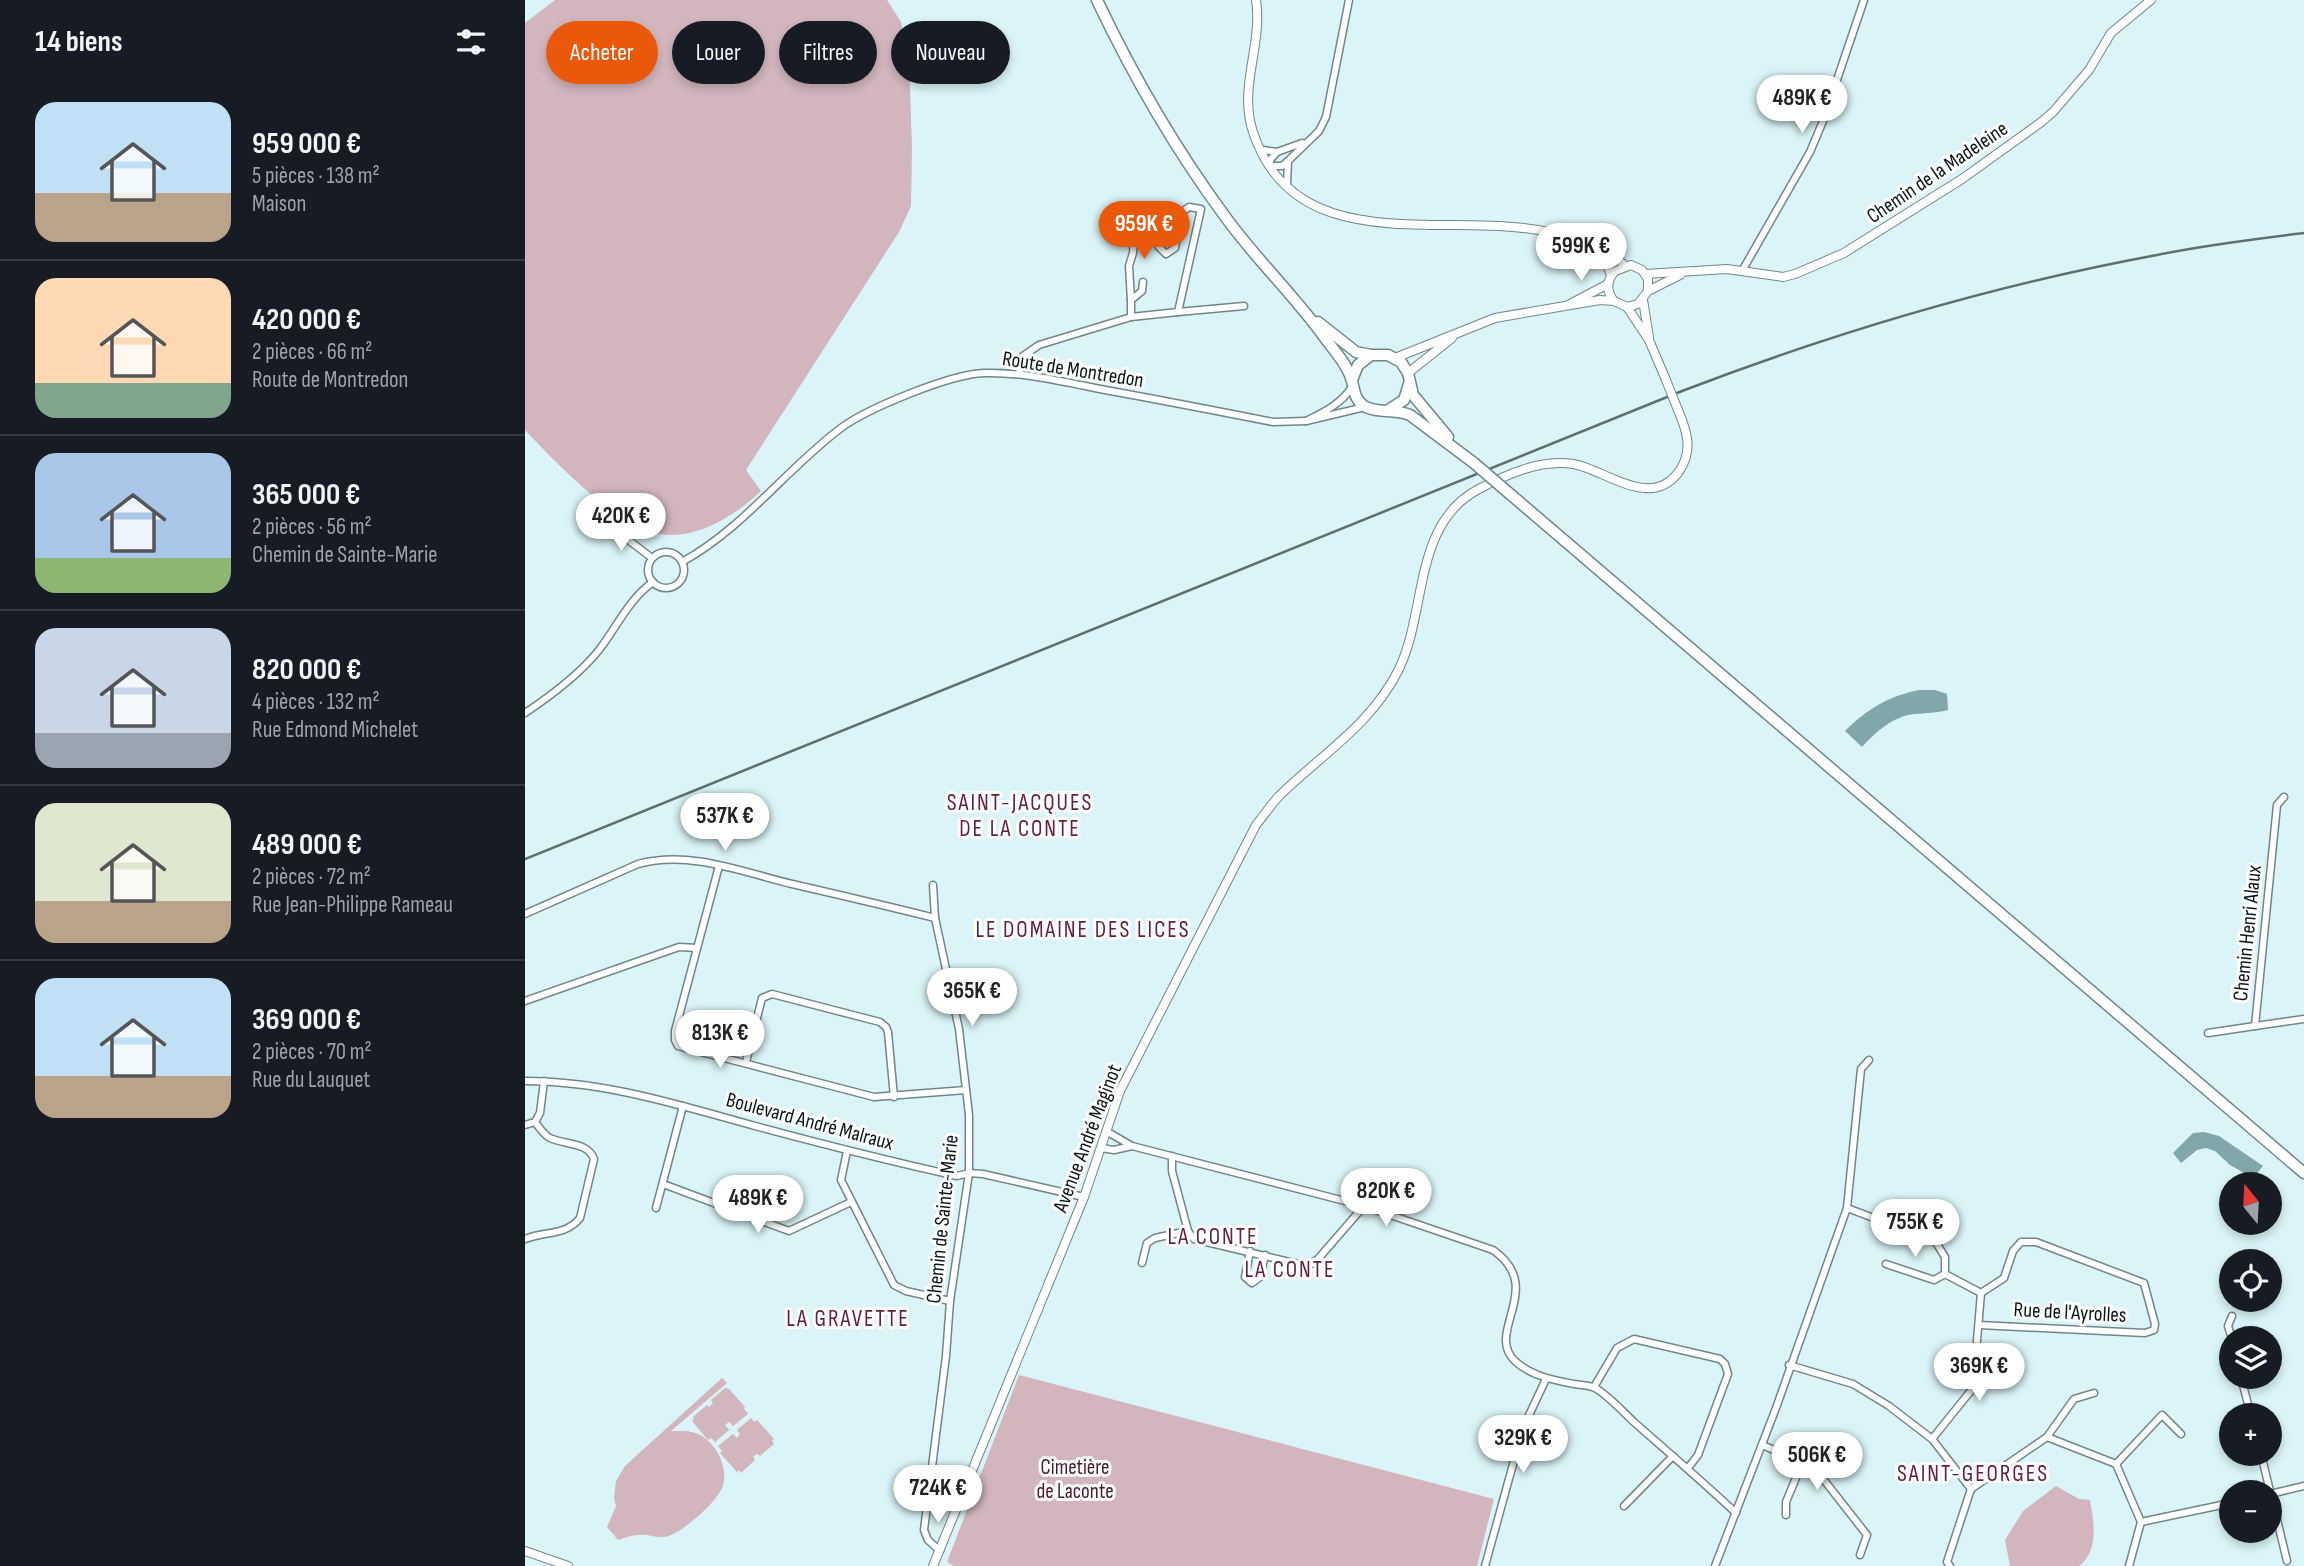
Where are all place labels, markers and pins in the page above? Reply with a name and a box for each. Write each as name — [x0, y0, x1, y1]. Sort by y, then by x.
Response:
pin: 489K € — [1745, 76, 1859, 135]
pin: 959K € — [1087, 202, 1201, 261]
pin: 599K € — [1524, 224, 1638, 283]
pin: 420K € — [564, 494, 678, 553]
pin: 537K € — [668, 794, 782, 853]
pin: 365K € — [915, 968, 1029, 1028]
pin: 813K € — [663, 1010, 777, 1070]
pin: 820K € — [1329, 1168, 1443, 1228]
pin: 489K € — [701, 1176, 815, 1235]
pin: 755K € — [1858, 1200, 1972, 1259]
pin: 369K € — [1922, 1344, 2036, 1403]
pin: 329K € — [1466, 1416, 1580, 1475]
pin: 506K € — [1760, 1432, 1874, 1492]
pin: 724K € — [881, 1466, 995, 1525]

